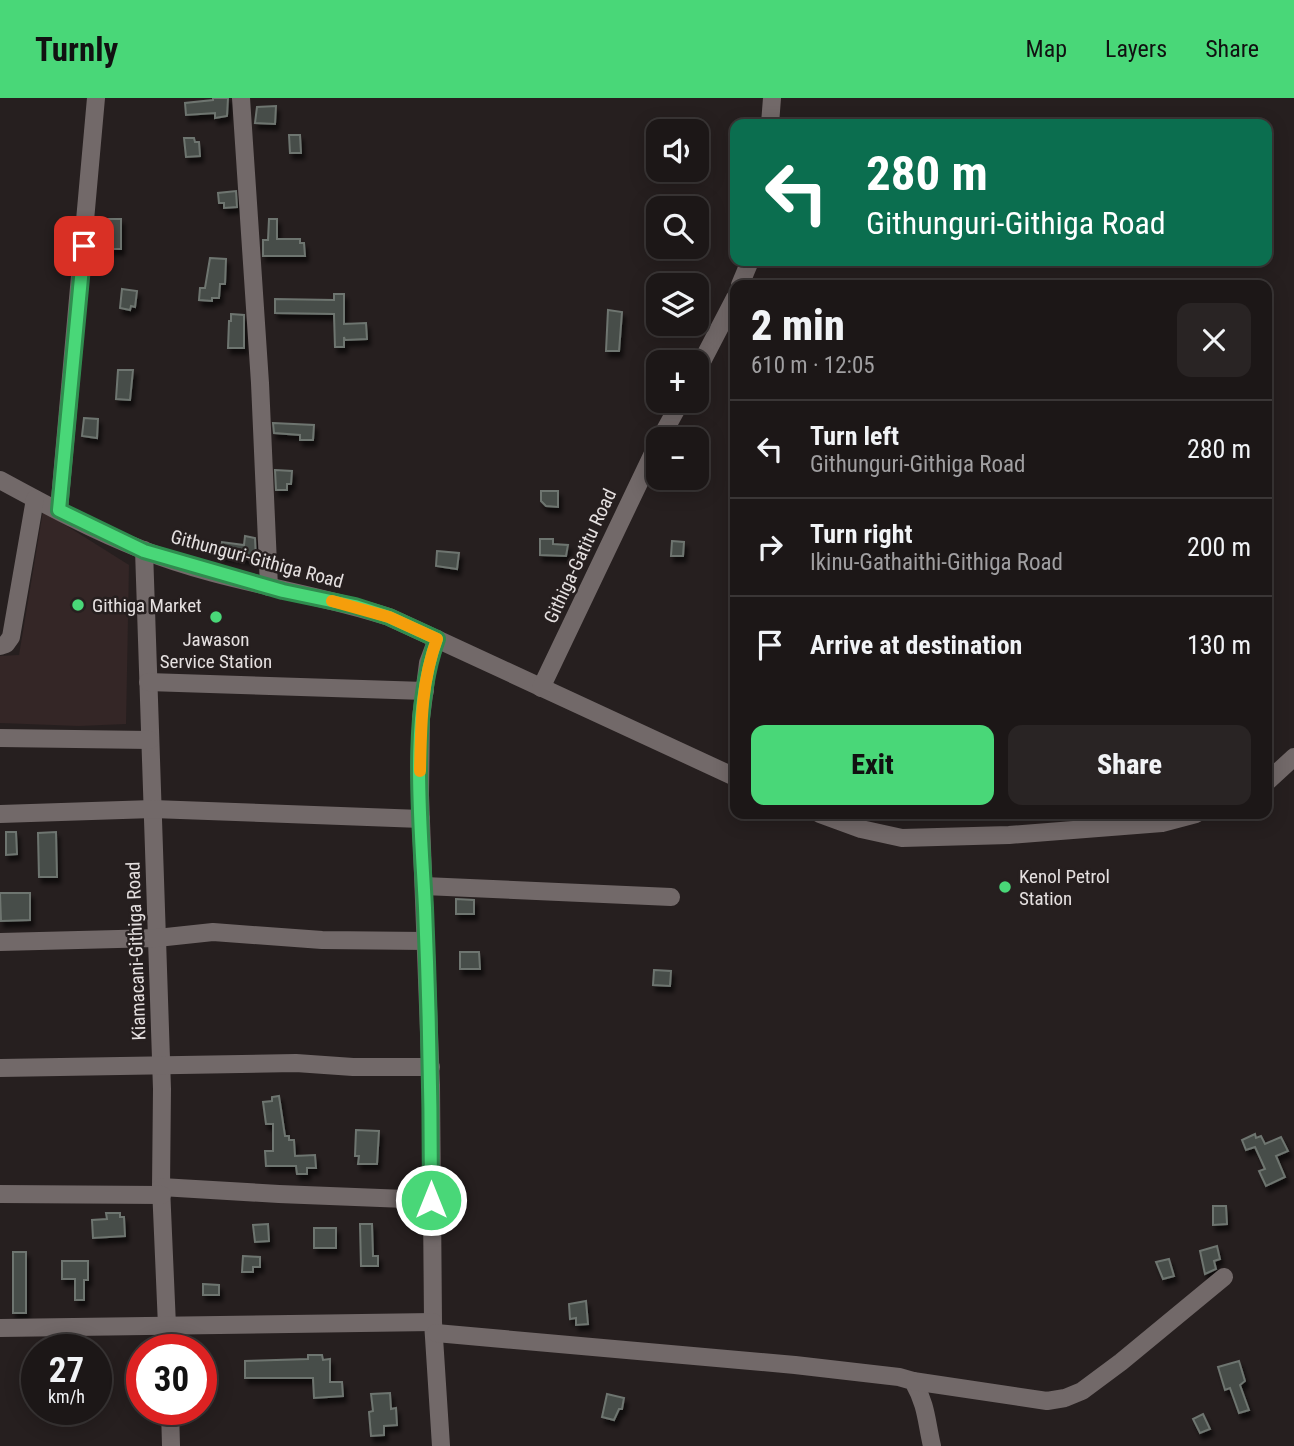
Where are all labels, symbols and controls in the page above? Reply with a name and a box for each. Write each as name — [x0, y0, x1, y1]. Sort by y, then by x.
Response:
text: Turnly — [35, 30, 118, 69]
text: Map — [1026, 35, 1067, 63]
text: Layers — [1105, 35, 1167, 63]
text: Share — [1205, 35, 1259, 63]
map controls — [646, 119, 709, 490]
button: sound — [646, 119, 709, 182]
text: 280 m — [866, 145, 988, 202]
icon: left — [751, 147, 842, 238]
button: search — [646, 196, 709, 259]
text: Githunguri-Githiga Road — [866, 204, 1166, 242]
pin — [54, 216, 114, 276]
icon: arrive — [65, 227, 103, 265]
button: layers — [646, 273, 709, 336]
text: 2 min — [751, 301, 845, 350]
button: close — [1177, 303, 1251, 377]
button: + — [646, 350, 709, 413]
text: 610 m · 12:05 — [751, 352, 875, 379]
text: Turn left — [810, 421, 899, 451]
button: − — [646, 427, 709, 490]
icon: left — [751, 430, 789, 468]
text: 280 m — [1187, 434, 1251, 464]
text: Githunguri-Githiga Road — [810, 451, 1025, 478]
street label: Githiga-Gatitu Road — [539, 485, 621, 627]
text: Turn right — [810, 519, 912, 549]
street label: Githunguri-Githiga Road — [168, 525, 346, 593]
icon: right — [751, 528, 789, 566]
text: 200 m — [1187, 532, 1251, 562]
text: Ikinu-Gathaithi-Githiga Road — [810, 549, 1063, 576]
place label: Githiga Market — [92, 594, 202, 617]
marker: Githiga Market — [70, 597, 86, 613]
marker: Jawason Service Station — [208, 609, 224, 625]
icon: arrive — [751, 626, 789, 664]
place label: Jawason Service Station — [160, 628, 272, 673]
text: Arrive at destination — [810, 630, 1022, 660]
text: 130 m — [1187, 630, 1251, 660]
button: Exit — [751, 725, 994, 805]
button: Share — [1008, 725, 1251, 805]
street label: Kiamacani-Githiga Road — [121, 861, 151, 1041]
place label: Kenol Petrol Station — [1019, 865, 1110, 910]
marker: Kenol Petrol Station — [997, 879, 1013, 895]
position arrow — [394, 1163, 468, 1237]
speed limit sign: 30 — [126, 1334, 217, 1425]
text: 27 — [49, 1350, 84, 1391]
text: km/h — [48, 1386, 85, 1407]

